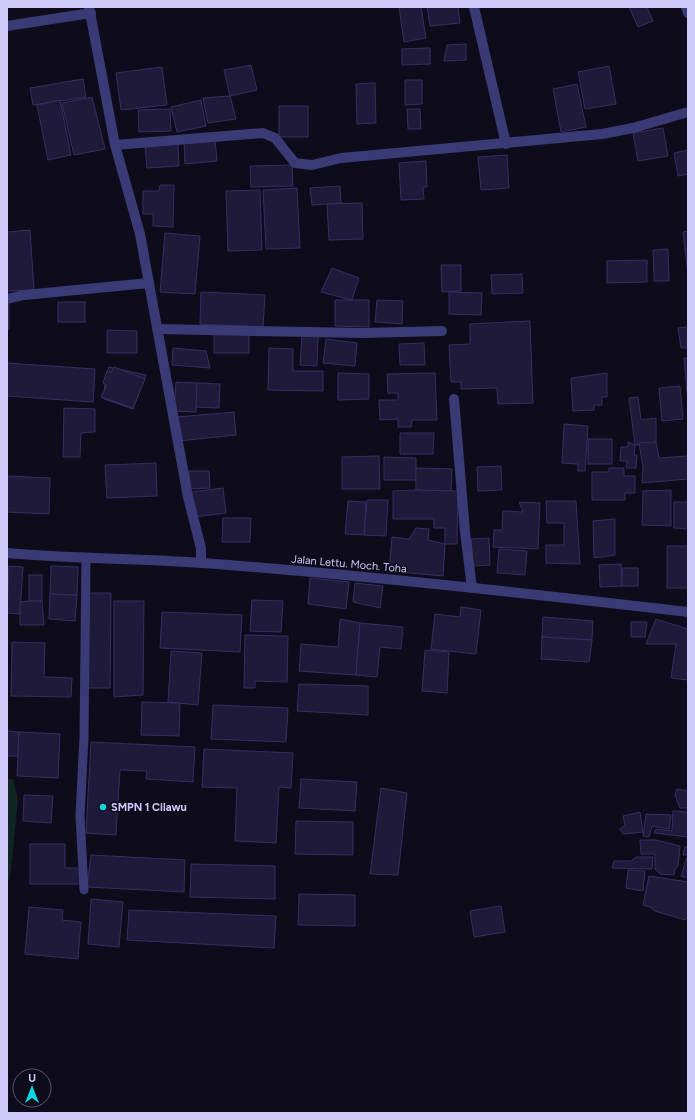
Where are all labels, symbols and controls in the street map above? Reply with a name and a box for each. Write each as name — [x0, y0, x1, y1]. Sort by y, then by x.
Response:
street label: Jalan Lettu. Moch. Toha — [291, 552, 407, 576]
place label: SMPN 1 Cilawu — [111, 801, 187, 814]
marker: SMPN 1 Cilawu — [98, 802, 108, 812]
north arrow — [12, 1068, 52, 1108]
text: U — [28, 1072, 36, 1085]

